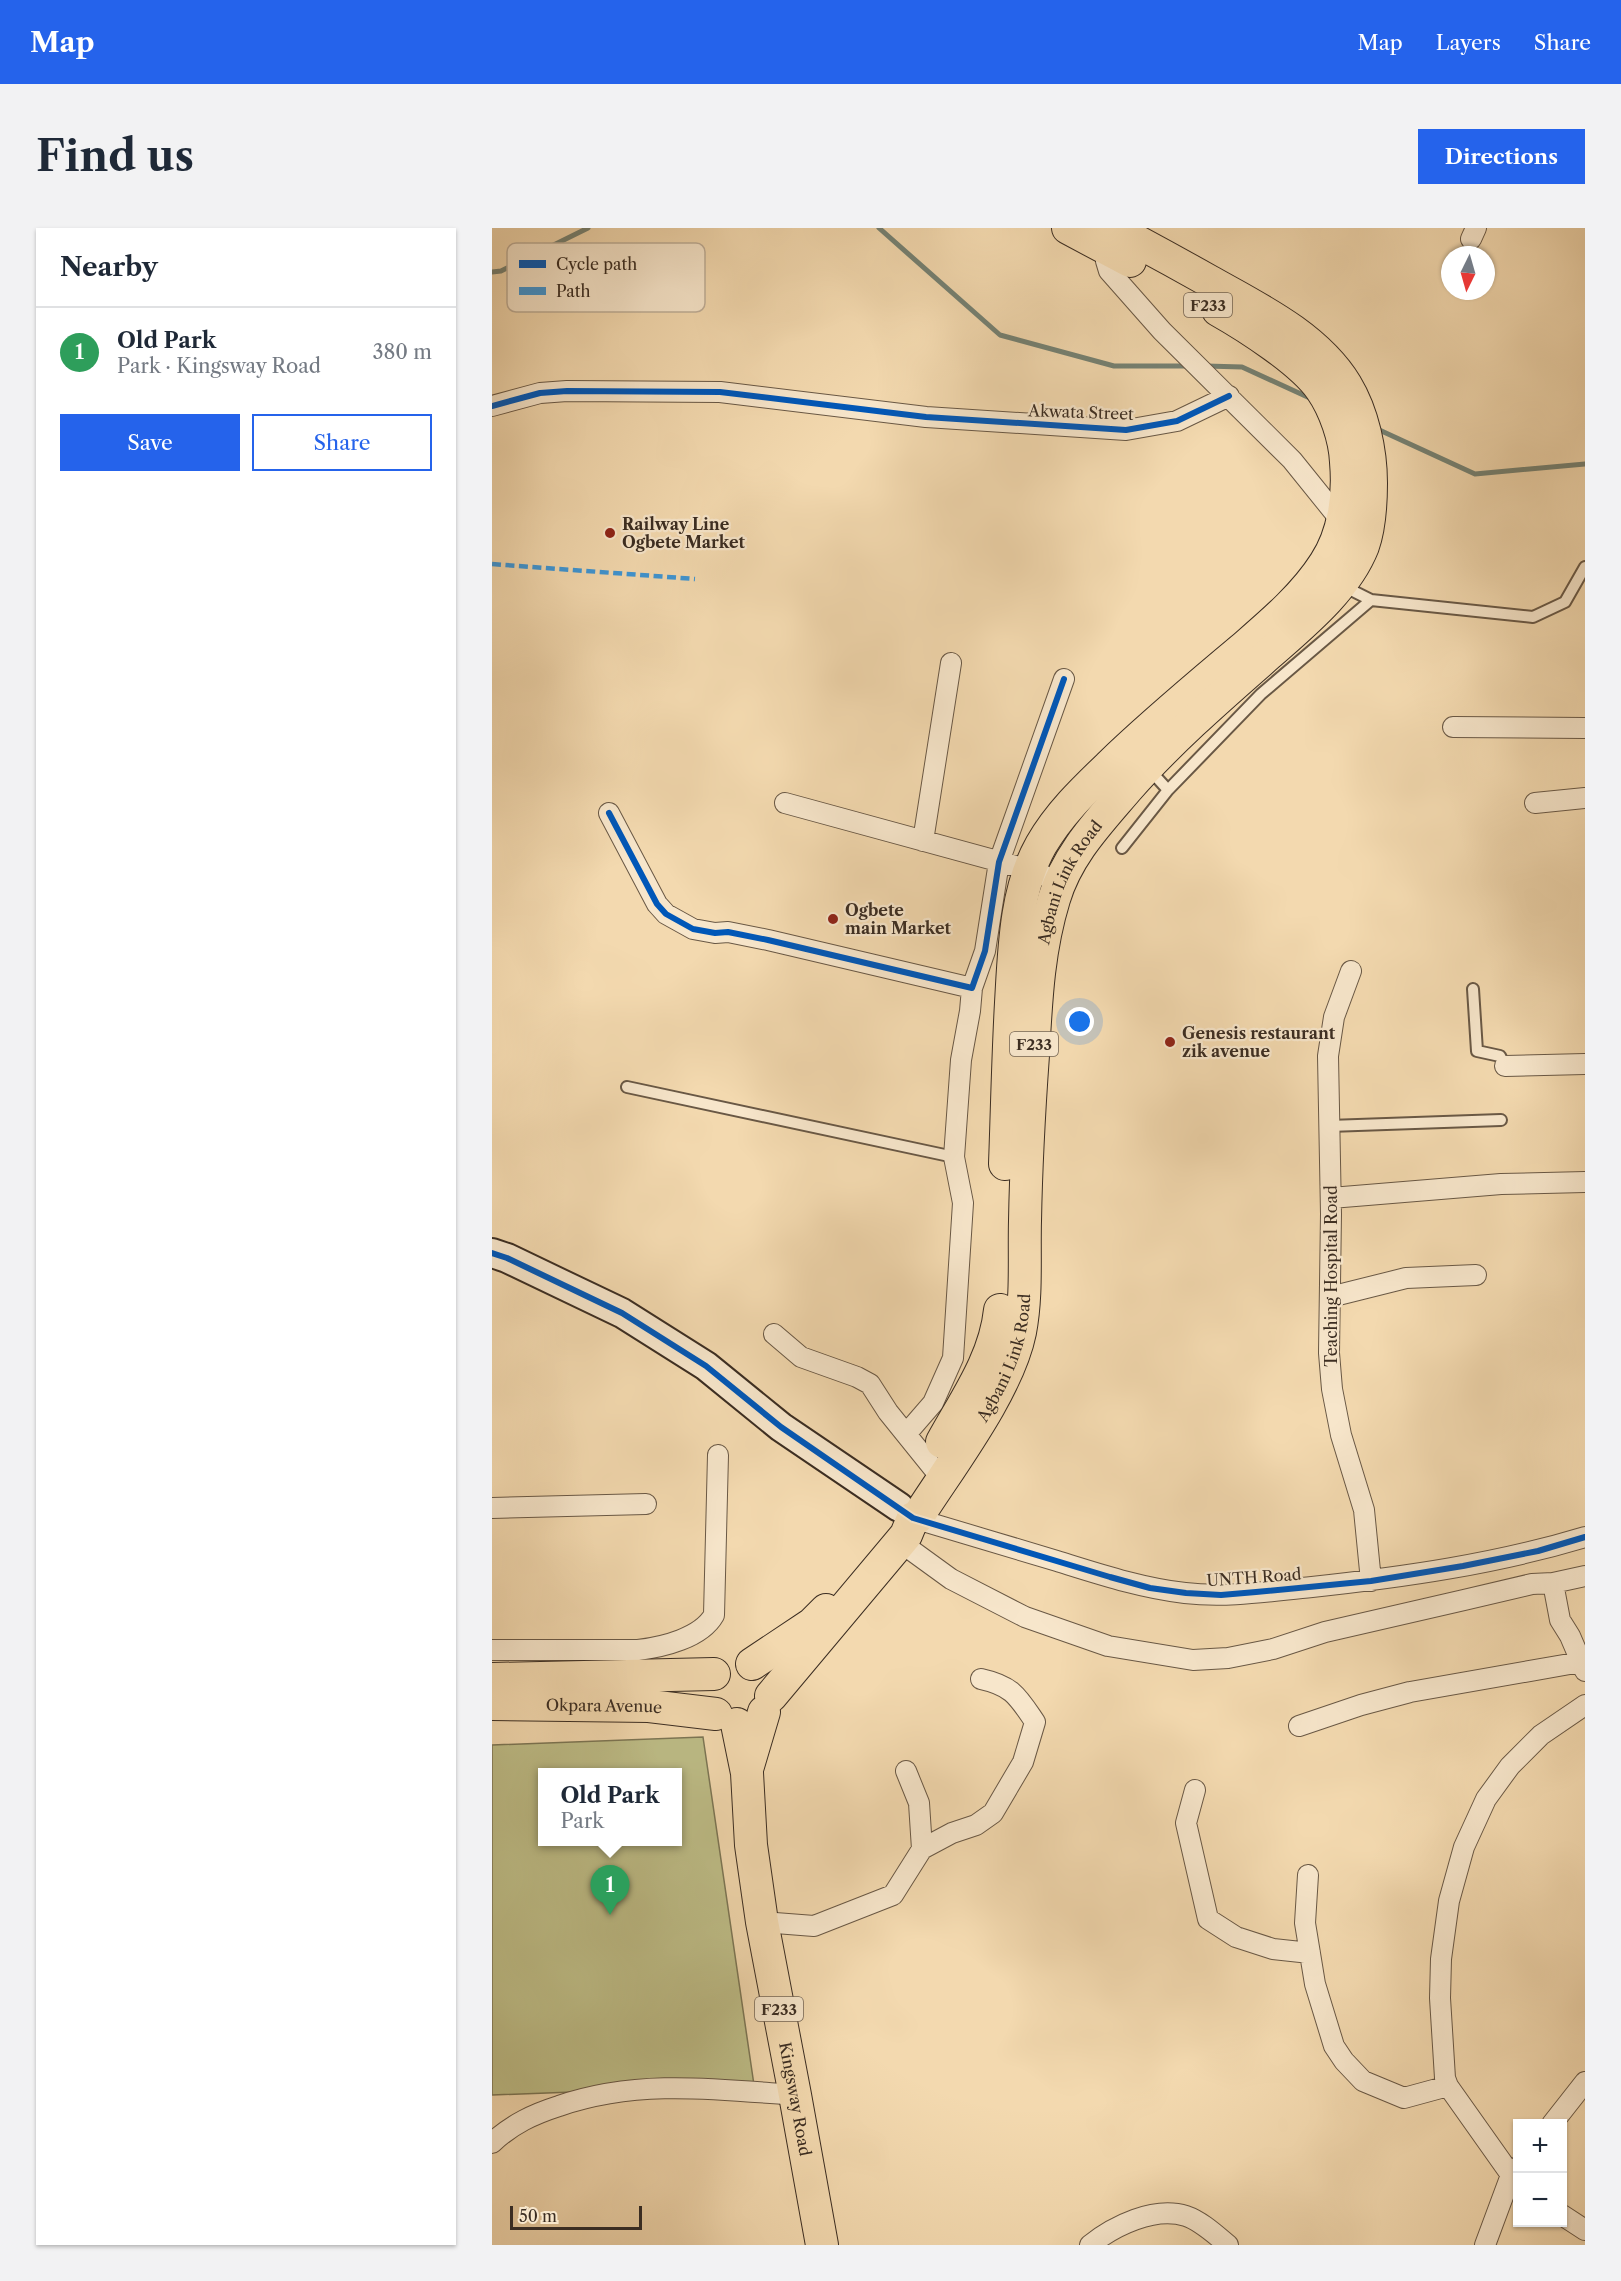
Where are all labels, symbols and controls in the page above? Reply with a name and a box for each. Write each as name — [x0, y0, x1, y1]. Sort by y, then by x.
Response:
text: Map — [30, 25, 94, 59]
text: Map — [1358, 30, 1403, 55]
text: Layers — [1436, 30, 1501, 55]
text: Share — [1534, 30, 1591, 55]
button: Directions — [1418, 129, 1585, 184]
text: Find us — [36, 130, 194, 182]
legend — [507, 243, 705, 312]
north arrow — [1441, 246, 1495, 300]
text: Nearby — [60, 251, 158, 283]
text: Cycle path — [556, 254, 637, 274]
text: Path — [556, 281, 590, 301]
road number: F233 — [1184, 293, 1232, 317]
text: Old Park — [117, 327, 216, 354]
text: 1 — [75, 340, 84, 364]
text: 380 m — [373, 340, 432, 364]
text: Park · Kingsway Road — [117, 354, 321, 378]
street label: Akwata Street — [1027, 400, 1134, 424]
button: Save — [60, 414, 240, 471]
button: Share — [252, 414, 432, 471]
place label: Railway Line Ogbete Market — [622, 514, 746, 552]
marker: Railway Line Ogbete Market — [603, 526, 617, 540]
street label: Agbani Link Road — [1033, 816, 1106, 947]
place label: Ogbete main Market — [845, 900, 952, 938]
marker: Ogbete main Market — [826, 912, 840, 926]
your location — [1065, 1007, 1094, 1036]
place label: Genesis restaurant zik avenue — [1182, 1023, 1336, 1061]
road number: F233 — [1010, 1032, 1058, 1056]
marker: Genesis restaurant zik avenue — [1163, 1035, 1177, 1049]
street label: Teaching Hospital Road — [1321, 1185, 1341, 1367]
street label: Agbani Link Road — [972, 1293, 1034, 1426]
street label: UNTH Road — [1206, 1564, 1302, 1590]
street label: Okpara Avenue — [546, 1695, 663, 1717]
popup — [538, 1768, 682, 1846]
text: Old Park — [560, 1782, 660, 1809]
text: Park — [560, 1809, 604, 1833]
pin: 1 — [590, 1866, 630, 1915]
road number: F233 — [755, 1997, 803, 2021]
street label: Kingsway Road — [775, 2040, 816, 2158]
map controls — [1513, 2119, 1567, 2227]
button: + — [1513, 2119, 1567, 2173]
button: − — [1513, 2173, 1567, 2227]
scale bar — [510, 2203, 642, 2230]
text: 50 m — [519, 2206, 557, 2226]

